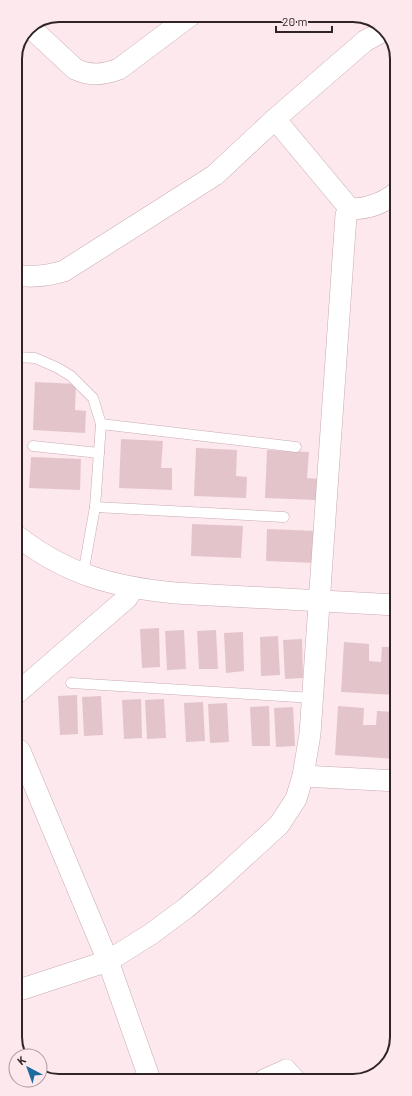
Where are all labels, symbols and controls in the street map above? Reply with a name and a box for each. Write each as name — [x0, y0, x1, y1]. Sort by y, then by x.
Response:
scale bar — [276, 8, 332, 34]
text: 20 m — [282, 14, 308, 28]
north arrow — [8, 1048, 48, 1088]
text: K — [14, 1053, 28, 1067]

